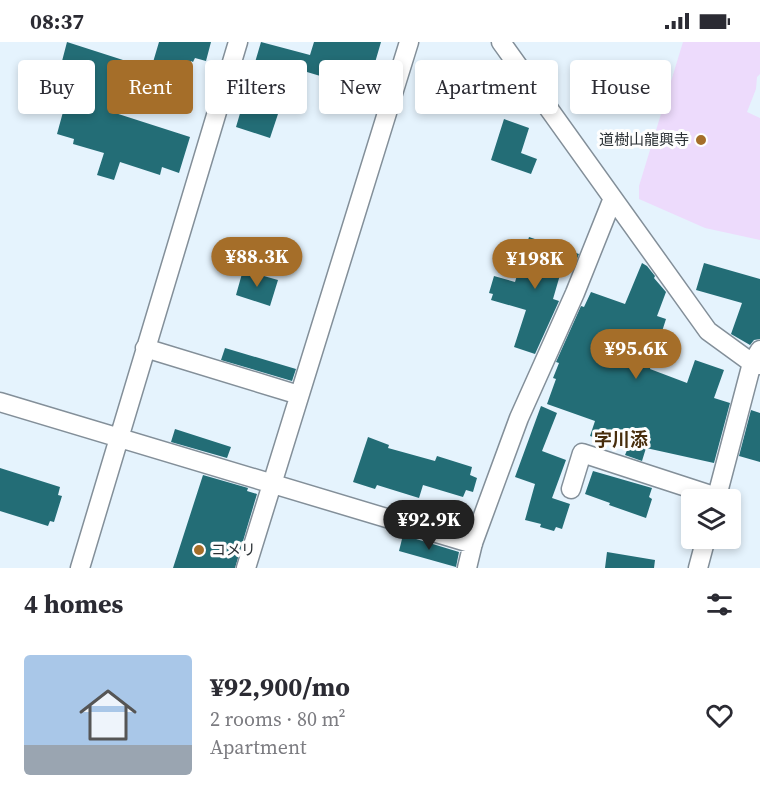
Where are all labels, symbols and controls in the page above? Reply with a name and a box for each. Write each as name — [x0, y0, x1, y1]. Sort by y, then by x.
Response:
text: 08:37 — [30, 6, 84, 36]
chip: Buy — [18, 60, 95, 114]
chip: Rent — [107, 60, 193, 114]
chip: Filters — [205, 60, 307, 114]
chip: New — [319, 60, 403, 114]
chip: Apartment — [415, 60, 558, 114]
chip: House — [570, 60, 671, 114]
place label: 道樹山龍興寺 — [599, 129, 689, 150]
marker: 道樹山龍興寺 — [694, 133, 708, 147]
pin: ¥88.3K — [208, 237, 306, 288]
pin: ¥198K — [493, 239, 577, 290]
text: ¥88.3K — [225, 242, 289, 270]
text: ¥198K — [506, 244, 564, 272]
pin: ¥95.6K — [587, 329, 685, 380]
text: ¥95.6K — [604, 334, 668, 362]
district label: 字川添 — [594, 427, 648, 452]
map controls — [681, 489, 741, 549]
button: layers — [681, 489, 741, 549]
pin: ¥92.9K — [380, 500, 478, 551]
text: ¥92.9K — [397, 505, 461, 533]
place label: コメリ — [211, 539, 256, 560]
marker: コメリ — [192, 543, 206, 557]
text: 4 homes — [24, 586, 123, 622]
icon: filters — [703, 588, 736, 621]
text: ¥92,900/mo — [210, 669, 350, 705]
icon: home — [72, 679, 144, 751]
icon: heart — [703, 699, 736, 732]
text: 2 rooms · 80 m² — [210, 705, 346, 733]
text: Apartment — [210, 733, 307, 761]

